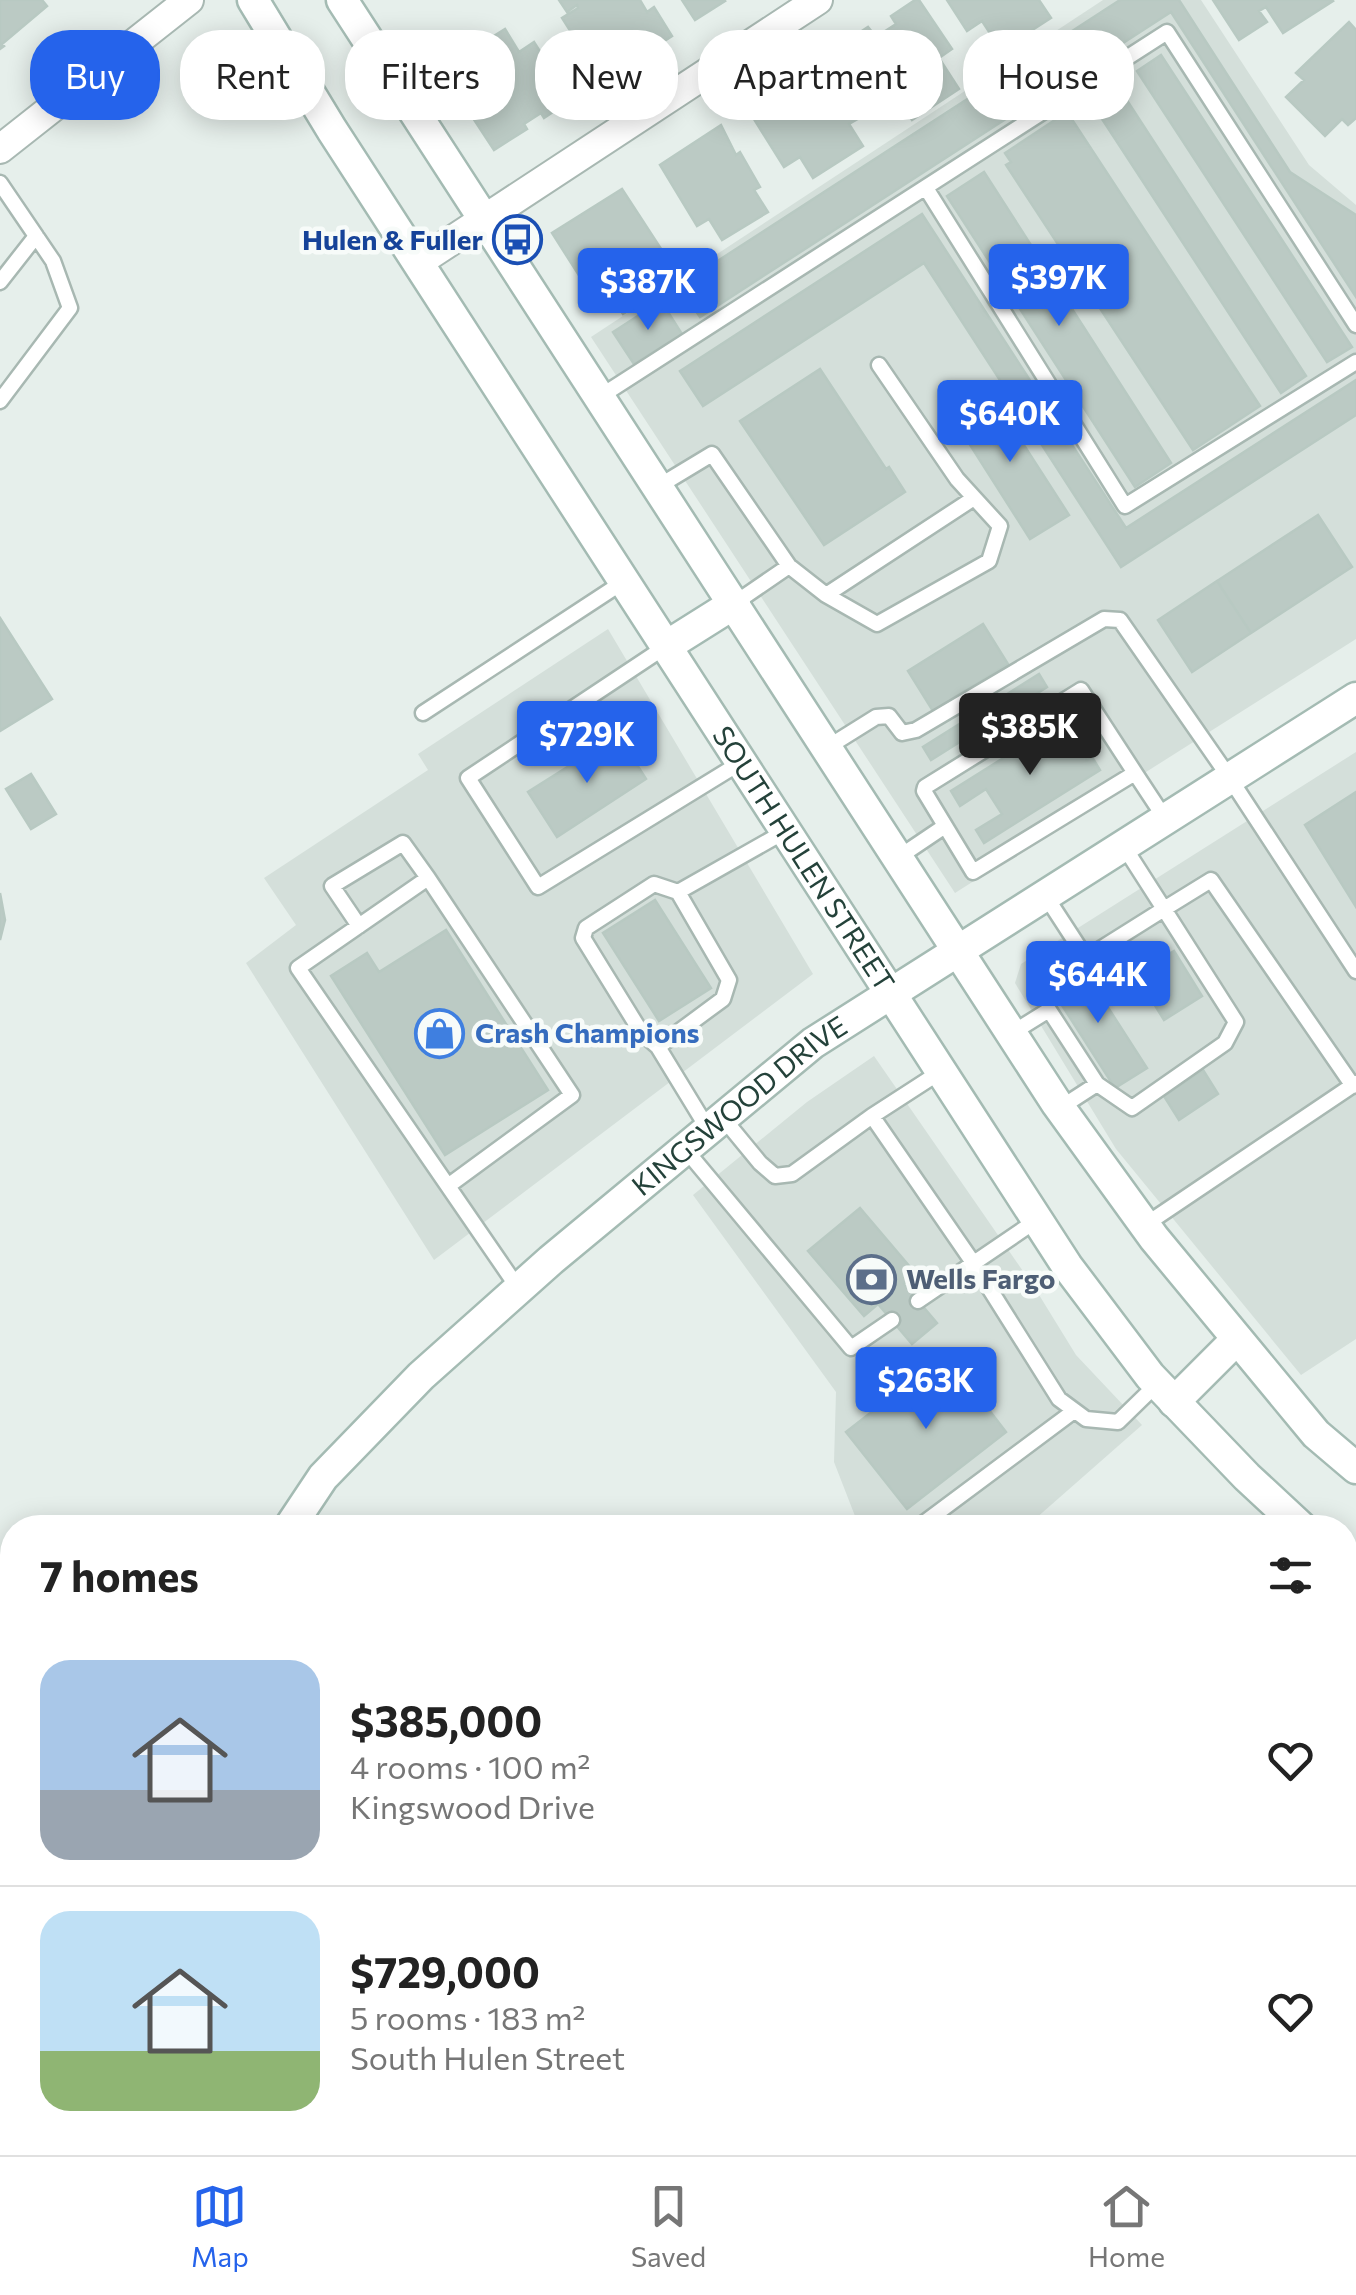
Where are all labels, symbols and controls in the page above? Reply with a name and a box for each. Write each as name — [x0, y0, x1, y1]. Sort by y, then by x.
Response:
chip: Buy — [30, 30, 160, 120]
chip: Rent — [180, 30, 325, 120]
chip: Filters — [345, 30, 515, 120]
chip: New — [535, 30, 678, 120]
chip: Apartment — [698, 30, 943, 120]
chip: House — [963, 30, 1134, 120]
bus stop icon: Hulen & Fuller — [492, 214, 544, 266]
place label: Hulen & Fuller — [302, 222, 483, 256]
pin: $397K — [989, 244, 1129, 329]
pin: $387K — [578, 248, 718, 333]
text: $397K — [1011, 256, 1107, 296]
text: $387K — [600, 260, 696, 300]
pin: $640K — [940, 380, 1080, 465]
text: $640K — [959, 392, 1061, 432]
pin: $385K — [960, 693, 1100, 778]
pin: $729K — [517, 701, 657, 786]
text: $385K — [981, 705, 1079, 745]
text: $729K — [539, 713, 635, 753]
street label: SOUTH HULEN STREET — [706, 719, 902, 997]
pin: $644K — [1028, 941, 1168, 1026]
text: $644K — [1048, 953, 1148, 993]
shop icon: Crash Champions — [414, 1007, 466, 1059]
street label: KINGSWOOD DRIVE — [624, 1008, 853, 1202]
place label: Crash Champions — [475, 1015, 700, 1049]
bank icon: Wells Fargo — [845, 1253, 897, 1305]
place label: Wells Fargo — [906, 1261, 1056, 1295]
pin: $263K — [856, 1347, 996, 1432]
text: $263K — [878, 1359, 974, 1399]
icon: filters — [1263, 1548, 1318, 1603]
text: 7 homes — [40, 1549, 199, 1601]
text: $385,000 — [350, 1694, 542, 1746]
icon: home — [120, 1700, 240, 1820]
icon: heart — [1263, 1733, 1318, 1788]
text: 4 rooms · 100 m² — [350, 1746, 590, 1786]
text: Kingswood Drive — [350, 1786, 595, 1826]
text: $729,000 — [350, 1945, 540, 1997]
icon: home — [120, 1951, 240, 2071]
icon: heart — [1263, 1984, 1318, 2039]
text: 5 rooms · 183 m² — [350, 1997, 585, 2037]
text: South Hulen Street — [350, 2037, 625, 2077]
tab: Map — [191, 2179, 249, 2273]
tab: Saved — [631, 2179, 706, 2273]
tab: Home — [1088, 2179, 1165, 2273]

